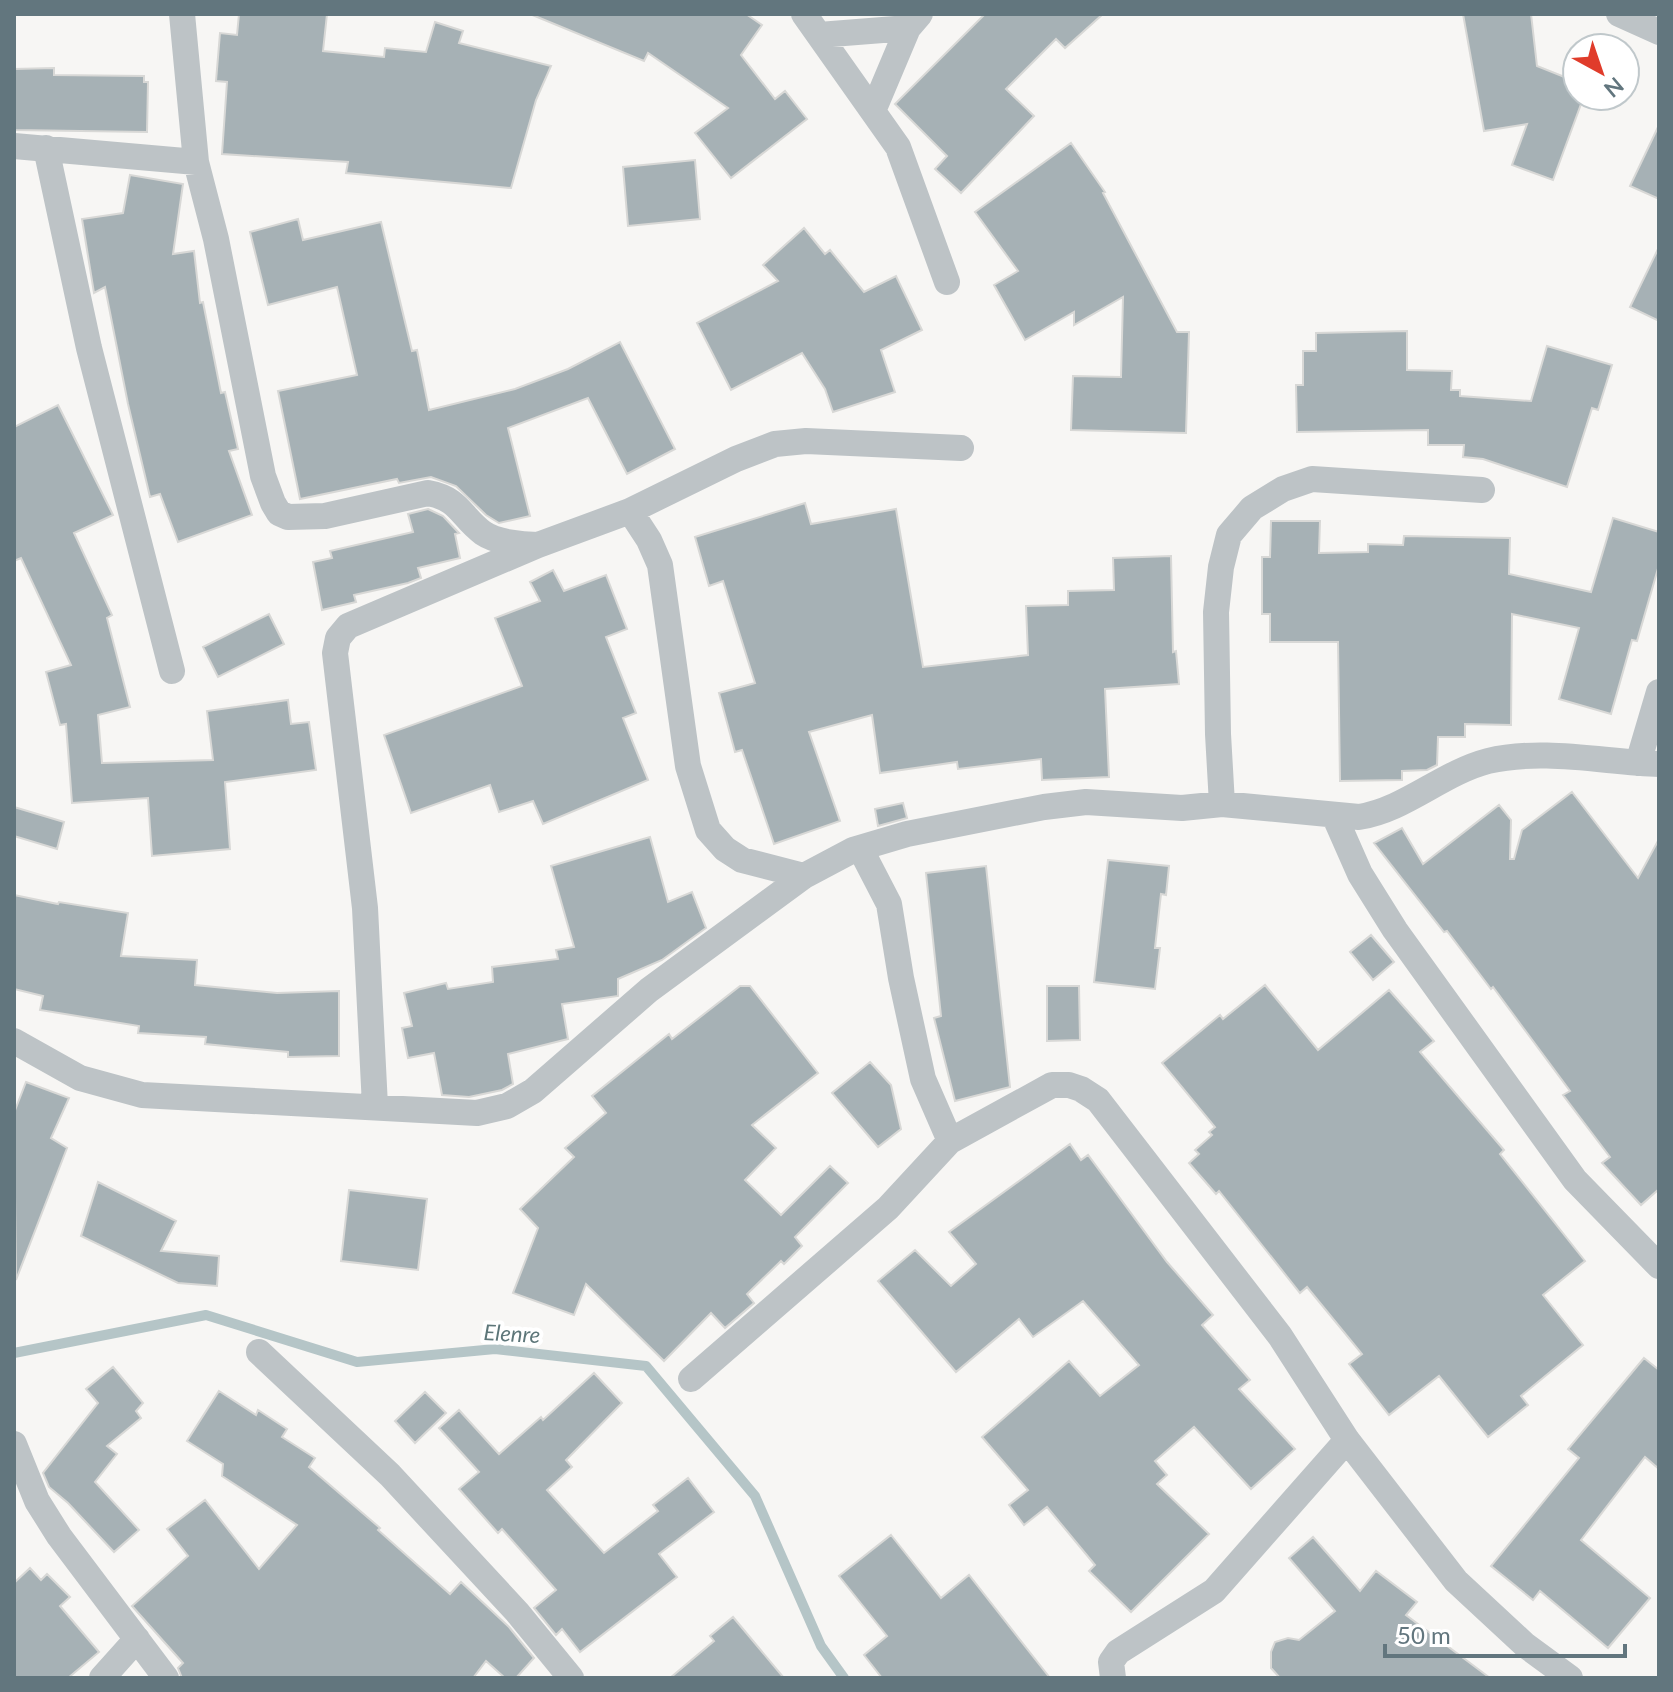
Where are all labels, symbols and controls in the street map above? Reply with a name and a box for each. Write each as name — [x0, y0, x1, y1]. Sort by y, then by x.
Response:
north arrow — [1561, 32, 1641, 112]
text: N — [1599, 72, 1629, 103]
water label: Elenre — [483, 1318, 541, 1348]
scale bar — [1385, 1608, 1625, 1658]
text: 50 m — [1397, 1620, 1451, 1649]

